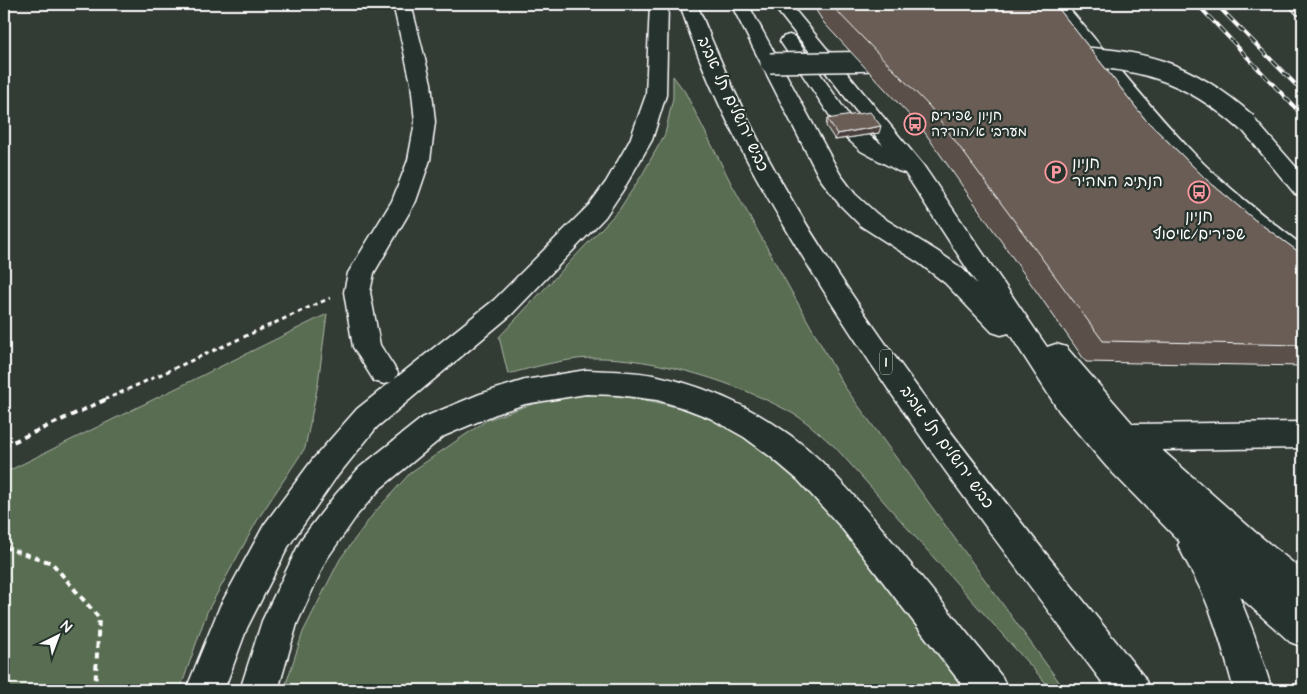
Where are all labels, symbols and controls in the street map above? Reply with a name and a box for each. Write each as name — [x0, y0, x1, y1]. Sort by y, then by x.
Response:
street label: כביש ירושלים תל אביב — [692, 33, 774, 175]
place label: חניון שפירים מערבי א/הורדה — [931, 106, 1027, 142]
bus stop icon: חניון שפירים מערבי א/הורדה — [903, 112, 927, 136]
place label: חניון הנתיב המהיר — [1072, 152, 1163, 192]
parking icon: חניון הנתיב המהיר — [1044, 160, 1068, 184]
bus stop icon: חניון שפירים/איסוף — [1187, 180, 1211, 204]
place label: חניון שפירים/איסוף — [1153, 205, 1245, 245]
road number: 1 — [880, 350, 892, 374]
street label: כביש ירושלים תל אביב — [895, 381, 999, 513]
north arrow — [32, 612, 82, 662]
text: N — [56, 617, 76, 638]

